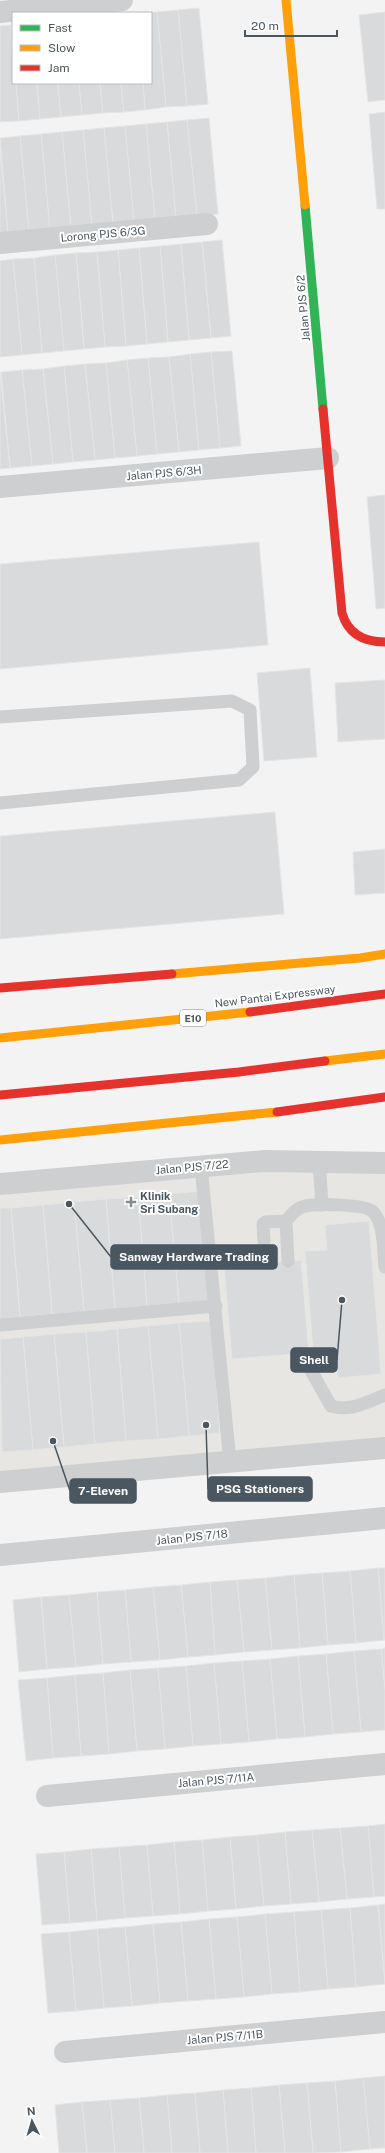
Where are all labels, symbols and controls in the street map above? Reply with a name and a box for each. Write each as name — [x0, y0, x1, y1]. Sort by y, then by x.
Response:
legend — [12, 12, 152, 84]
scale bar — [245, 12, 337, 38]
text: 20 m — [251, 19, 279, 33]
text: Fast — [48, 21, 73, 35]
text: Slow — [48, 41, 76, 55]
text: Jam — [48, 61, 70, 75]
street label: Lorong PJS 6/3G — [60, 224, 146, 244]
street label: Jalan PJS 6/2 — [294, 274, 312, 342]
street label: Jalan PJS 6/3H — [126, 464, 202, 482]
street label: New Pantai Expressway — [214, 983, 336, 1009]
road number: E10 — [180, 1010, 206, 1026]
street label: Jalan PJS 7/22 — [155, 1158, 229, 1176]
place label: Klinik Sri Subang — [140, 1190, 198, 1215]
marker: Klinik Sri Subang — [125, 1196, 137, 1208]
callout: Sanway Hardware Trading — [111, 1245, 277, 1269]
text: Sanway Hardware Trading — [119, 1250, 269, 1264]
callout: Shell — [291, 1348, 337, 1372]
text: Shell — [299, 1353, 329, 1367]
callout: PSG Stationers — [208, 1477, 312, 1501]
callout: 7-Eleven — [70, 1479, 136, 1503]
text: PSG Stationers — [216, 1482, 304, 1496]
text: 7-Eleven — [78, 1484, 128, 1498]
street label: Jalan PJS 7/18 — [156, 1527, 228, 1547]
street label: Jalan PJS 7/11A — [177, 1771, 255, 1789]
street label: Jalan PJS 7/11B — [186, 2028, 264, 2046]
north arrow — [12, 2101, 52, 2141]
text: N — [26, 2105, 36, 2117]

